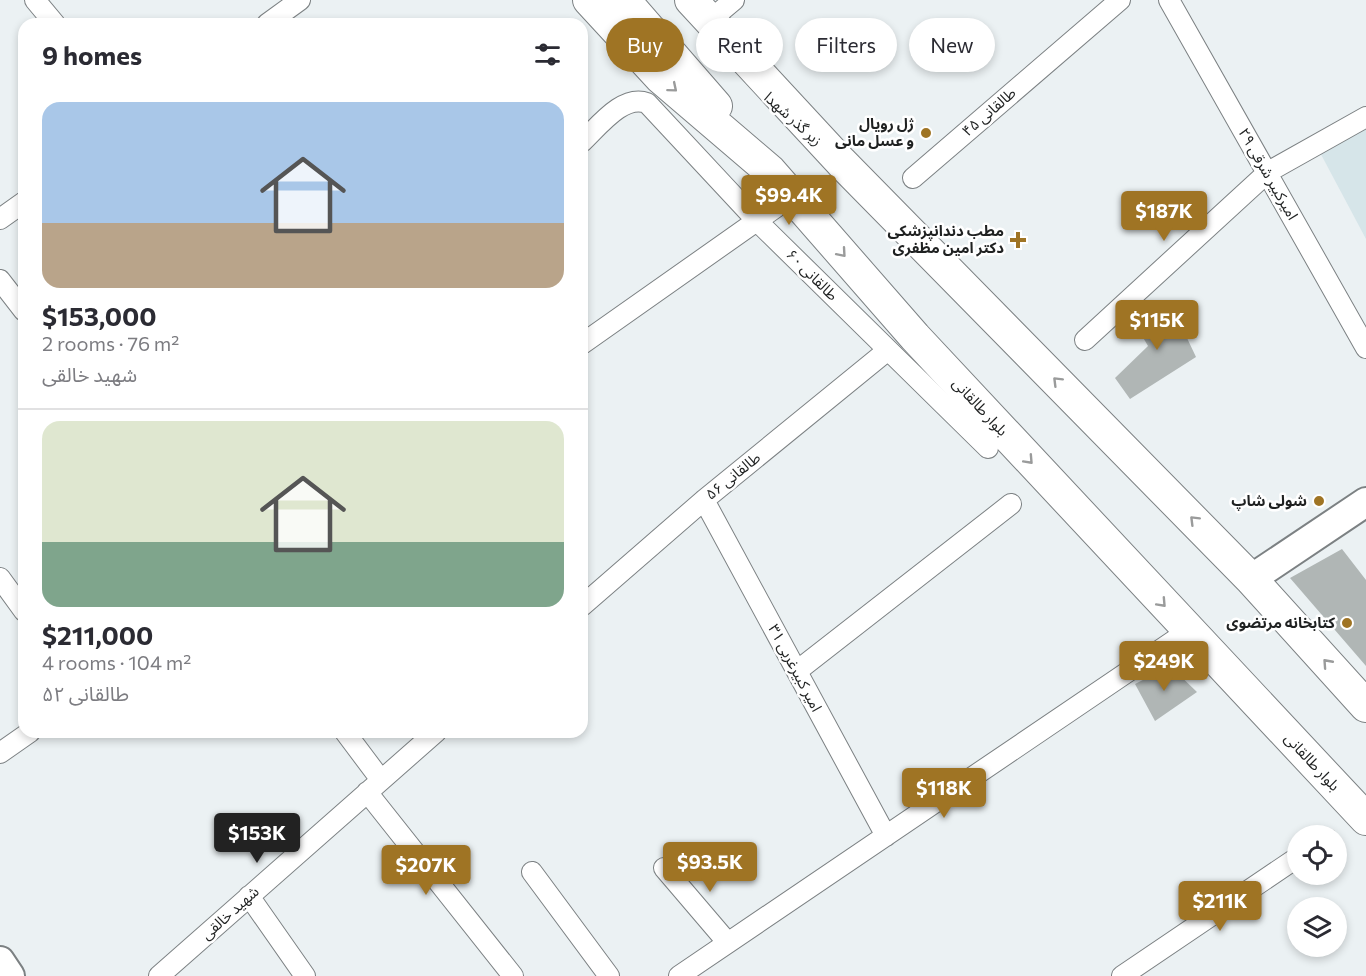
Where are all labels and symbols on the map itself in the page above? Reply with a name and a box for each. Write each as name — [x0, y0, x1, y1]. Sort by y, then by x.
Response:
one-way arrow — [666, 81, 677, 92]
street label: طالقانی ۴۵ — [958, 83, 1020, 140]
street label: زیر گذر شهدا — [760, 88, 826, 150]
place label: ژل رویال و عسل مانی — [835, 114, 914, 150]
street label: امیرکبیر شرقی ۲۹ — [1234, 124, 1302, 223]
marker: ژل رویال و عسل مانی — [919, 126, 933, 140]
pin: $99.4K — [740, 175, 838, 226]
pin: $187K — [1122, 191, 1206, 242]
place label: مطب دندانپزشکی دکتر امین مظفری — [888, 221, 1004, 257]
marker: مطب دندانپزشکی دکتر امین مظفری — [1009, 231, 1027, 249]
street label: طالقانی ۶۰ — [783, 245, 842, 304]
one-way arrow — [835, 246, 846, 257]
pin: $115K — [1115, 300, 1199, 351]
street label: بلوار طالقانی — [949, 374, 1012, 440]
one-way arrow — [1053, 378, 1064, 388]
street label: طالقانی ۵۶ — [701, 448, 764, 504]
one-way arrow — [1022, 453, 1033, 464]
place label: شولی شاپ — [1231, 491, 1307, 511]
marker: شولی شاپ — [1312, 494, 1326, 508]
one-way arrow — [1190, 517, 1201, 528]
one-way arrow — [1155, 596, 1166, 607]
place label: کتابخانه مرتضوی — [1226, 613, 1335, 632]
marker: کتابخانه مرتضوی — [1340, 616, 1354, 630]
street label: امیر کبیرغربی ۳۱ — [764, 621, 826, 715]
pin: $249K — [1122, 641, 1206, 692]
one-way arrow — [1323, 659, 1334, 670]
street label: بلوار طالقانی — [1281, 729, 1344, 795]
pin: $118K — [902, 768, 986, 819]
pin: $153K — [215, 813, 299, 864]
pin: $93.5K — [661, 842, 759, 893]
pin: $207K — [384, 845, 468, 896]
pin: $211K — [1178, 881, 1262, 932]
street label: شهید خالقی — [197, 882, 263, 944]

